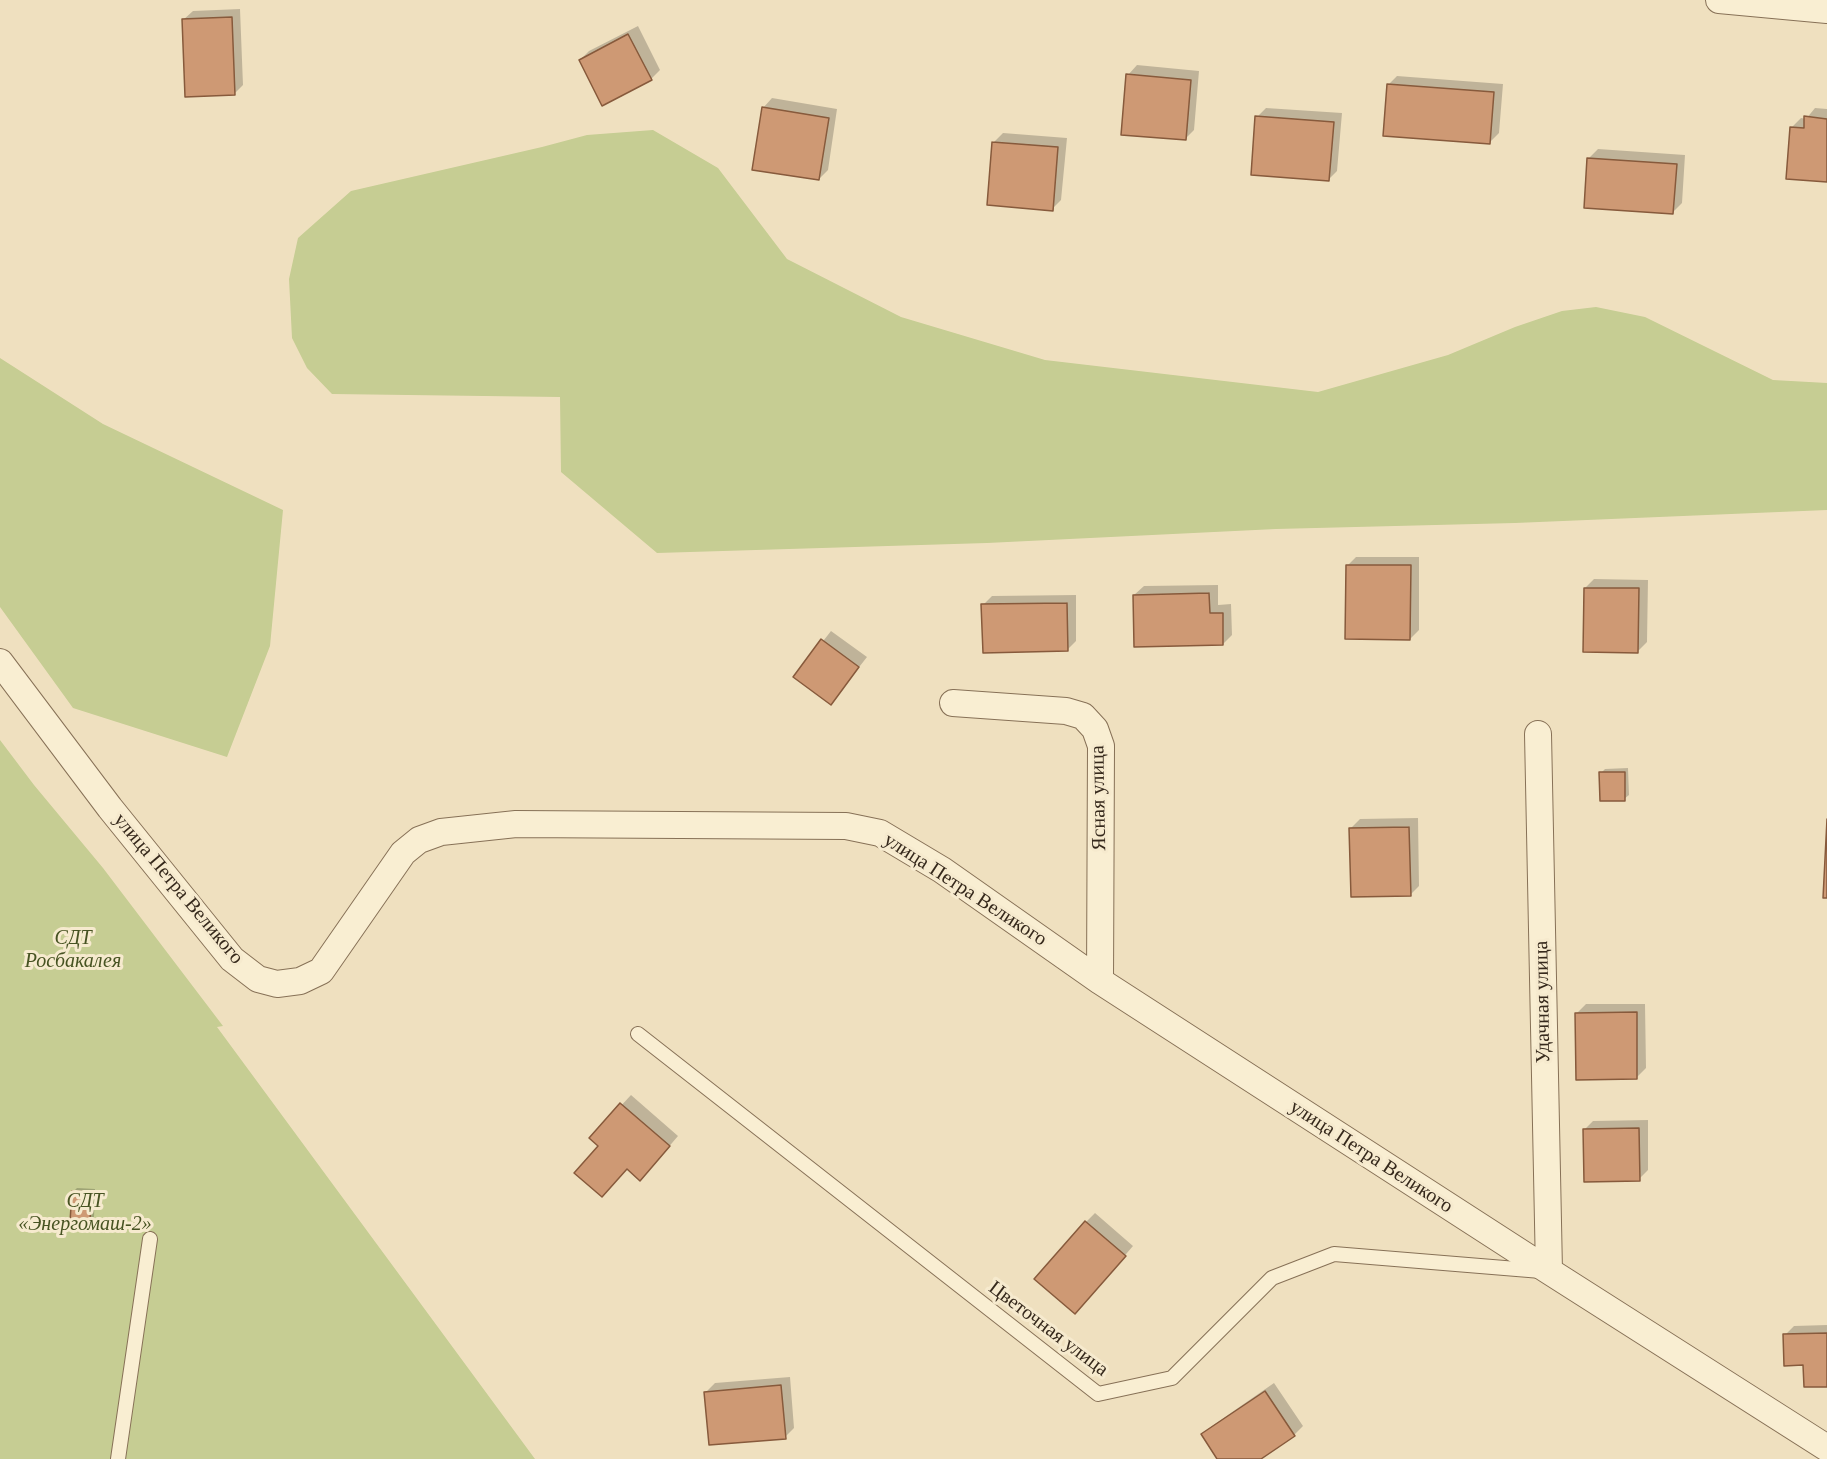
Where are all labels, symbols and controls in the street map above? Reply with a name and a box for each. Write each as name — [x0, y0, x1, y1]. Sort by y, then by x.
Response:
street label: Ясная улица — [1086, 745, 1112, 851]
street label: улица Петра Великого — [108, 809, 248, 969]
street label: улица Петра Великого — [879, 828, 1051, 952]
park label: СДТ Росбакалея — [25, 927, 121, 974]
street label: Удачная улица — [1530, 940, 1556, 1064]
street label: улица Петра Великого — [1285, 1095, 1457, 1219]
park label: СДТ «Энергомаш-2» — [18, 1190, 152, 1237]
street label: Цветочная улица — [983, 1276, 1113, 1382]

